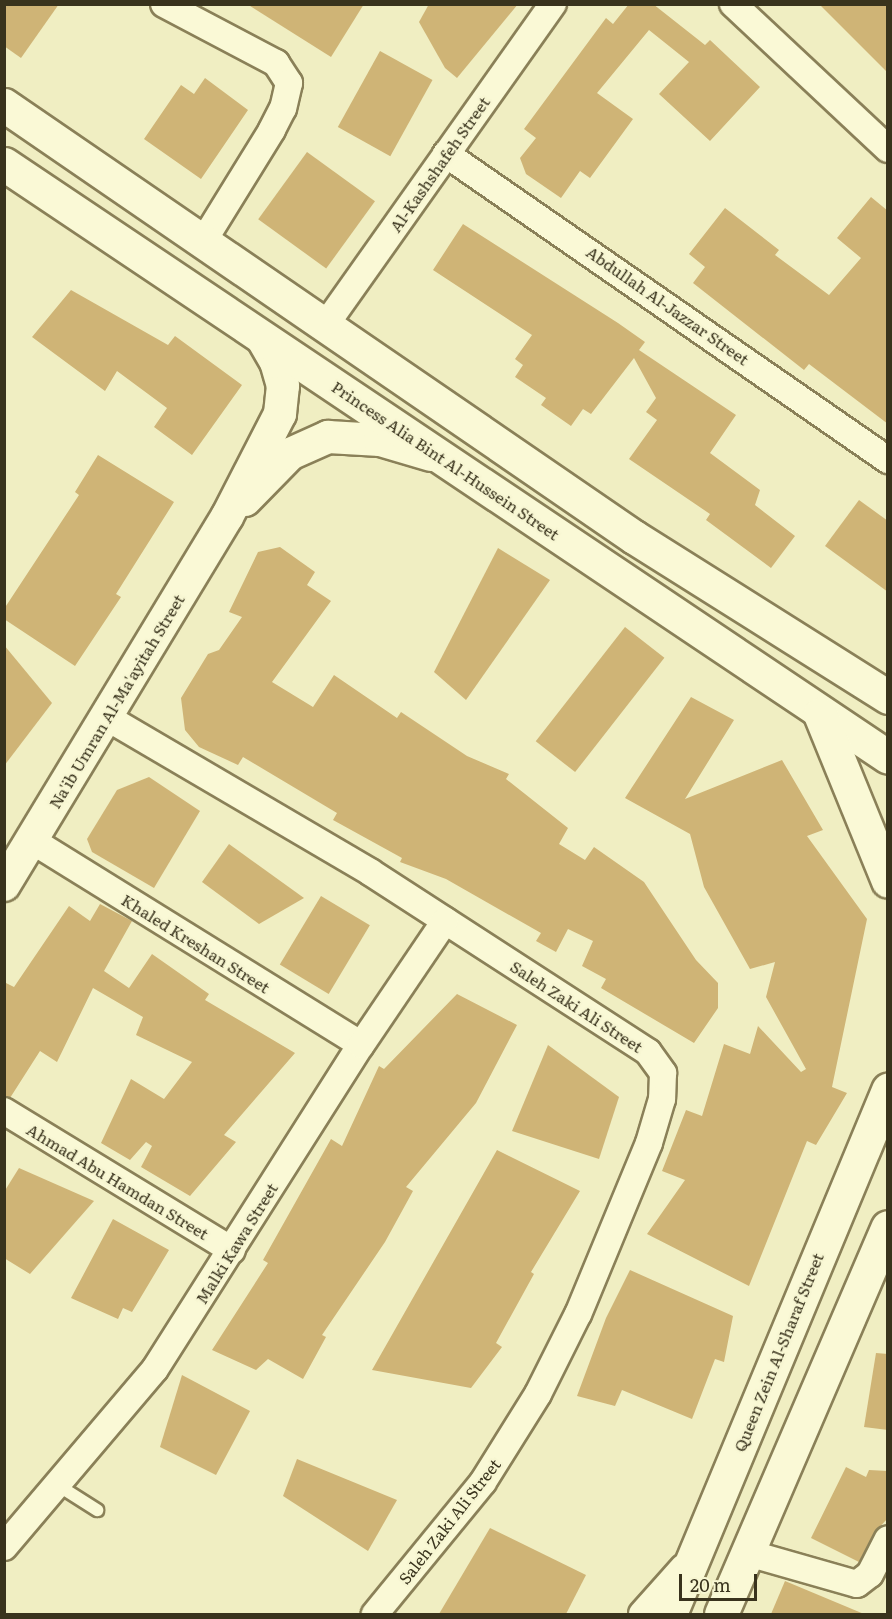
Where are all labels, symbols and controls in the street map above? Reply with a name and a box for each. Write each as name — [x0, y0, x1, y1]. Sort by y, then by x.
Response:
street label: Al-Kashshafeh Street — [385, 93, 493, 235]
street label: Abdullah Al-Jazzar Street — [583, 242, 753, 368]
street label: Princess Alia Bint Al-Hussein Street — [329, 376, 563, 544]
street label: Na'ib Umran Al-Ma'ayitah Street — [44, 590, 188, 812]
street label: Khaled Kreshan Street — [118, 890, 274, 996]
street label: Saleh Zaki Ali Street — [507, 956, 647, 1056]
street label: Ahmad Abu Hamdan Street — [24, 1119, 212, 1243]
street label: Malki Kawa Street — [191, 1179, 281, 1307]
street label: Queen Zein Al-Sharaf Street — [729, 1250, 827, 1454]
street label: Saleh Zaki Ali Street — [394, 1454, 504, 1588]
scale bar — [682, 1562, 760, 1600]
text: 20 m — [690, 1571, 731, 1598]

